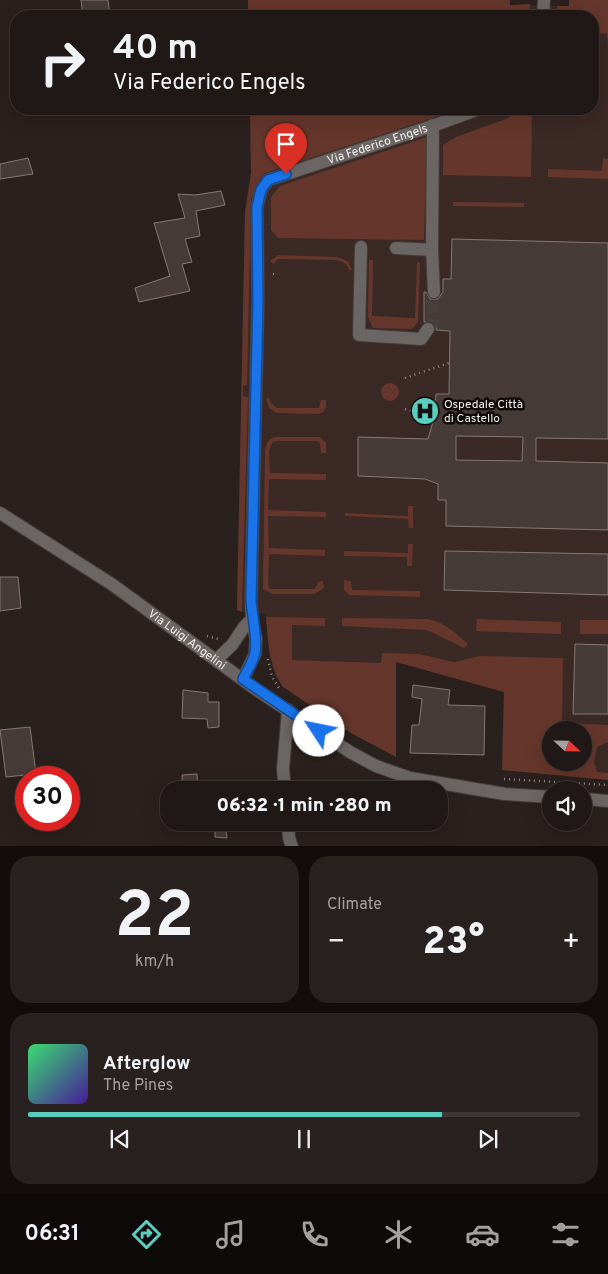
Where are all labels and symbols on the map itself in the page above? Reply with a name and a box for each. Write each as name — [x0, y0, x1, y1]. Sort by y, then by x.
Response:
street label: Via Federico Engels — [325, 121, 430, 169]
pin — [265, 123, 307, 174]
hospital icon: Ospedale Città di Castello — [410, 396, 440, 426]
place label: Ospedale Città di Castello — [444, 397, 523, 427]
street label: Via Luigi Angelini — [144, 606, 229, 674]
position arrow — [292, 704, 344, 756]
north arrow — [542, 721, 592, 771]
speed limit sign: 30 — [15, 766, 80, 831]

